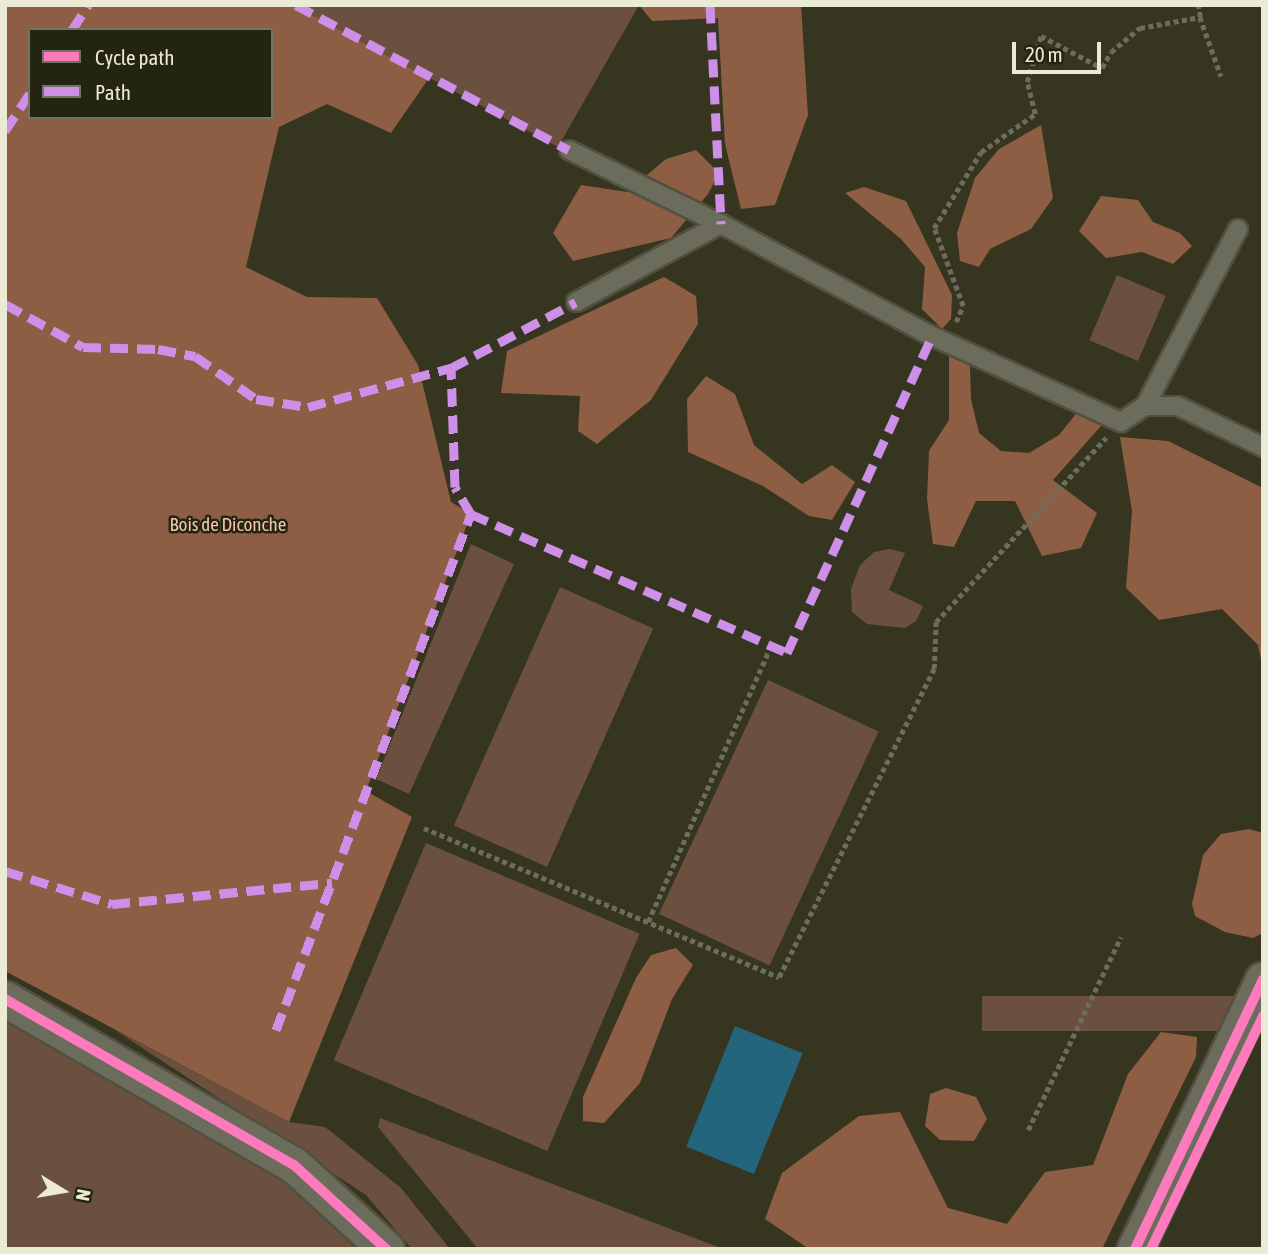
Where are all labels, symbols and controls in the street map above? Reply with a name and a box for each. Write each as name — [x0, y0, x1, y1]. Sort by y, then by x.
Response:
legend — [28, 28, 273, 119]
scale bar — [1016, 28, 1105, 72]
text: 20 m — [1025, 42, 1063, 66]
text: Cycle path — [95, 45, 174, 69]
text: Path — [95, 80, 131, 104]
park label: Bois de Diconche — [170, 514, 286, 536]
north arrow — [28, 1156, 98, 1226]
text: N — [72, 1187, 95, 1203]

